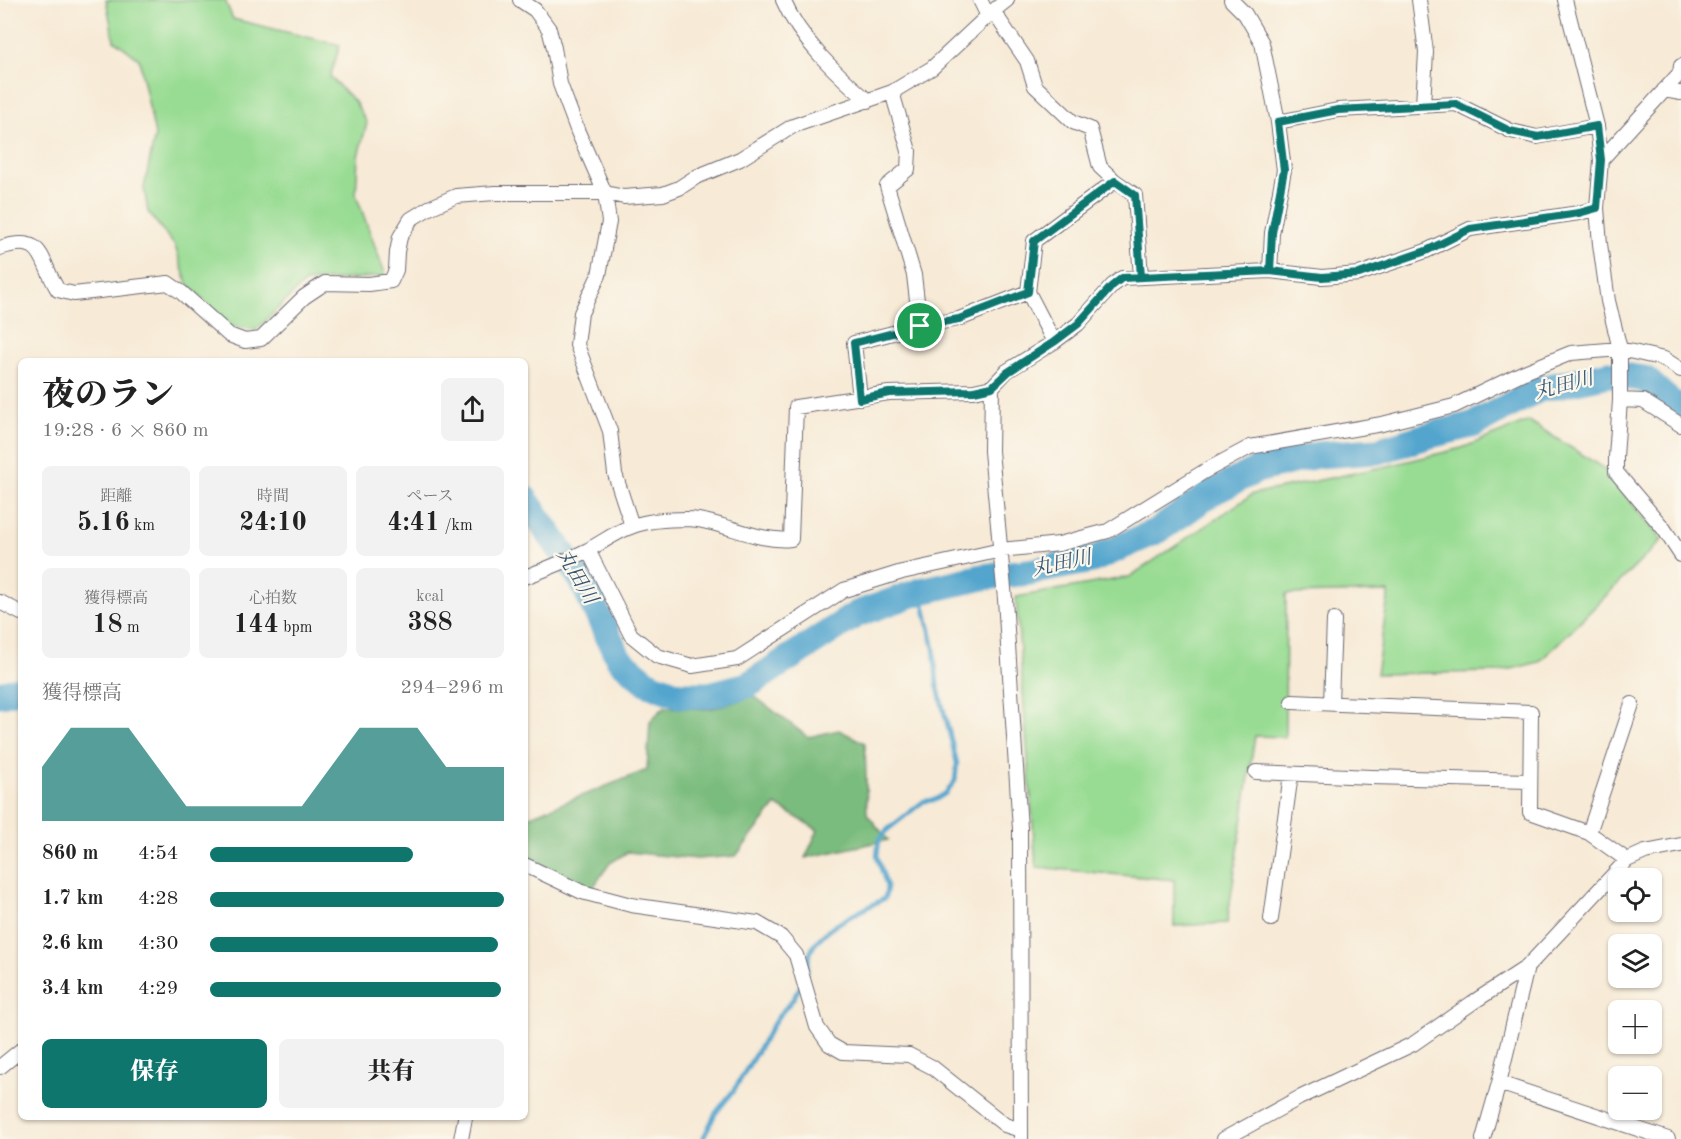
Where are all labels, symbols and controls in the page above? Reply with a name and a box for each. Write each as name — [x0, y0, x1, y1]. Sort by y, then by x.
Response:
pin — [894, 300, 945, 351]
icon: arrive — [903, 309, 936, 342]
water label: 丸田川 — [1532, 366, 1597, 403]
button: share — [441, 378, 504, 441]
text: 夜のラン — [42, 380, 174, 413]
text: 19:28 · 6 × 860 m — [42, 421, 209, 441]
text: 距離 — [100, 489, 132, 505]
text: 時間 — [257, 489, 289, 505]
text: ペース — [406, 489, 454, 505]
text: 5.16 — [77, 510, 130, 536]
text: 24:10 — [239, 510, 307, 536]
text: 4:41 — [387, 510, 440, 536]
text: km — [130, 518, 155, 534]
text: /km — [440, 518, 473, 534]
water label: 丸田川 — [552, 545, 603, 610]
water label: 丸田川 — [1030, 546, 1095, 580]
text: kcal — [416, 589, 444, 605]
text: 獲得標高 — [84, 591, 148, 607]
text: 心拍数 — [249, 591, 297, 607]
text: 388 — [407, 610, 453, 636]
text: 18 — [92, 612, 122, 638]
text: 144 — [234, 612, 279, 638]
text: m — [122, 620, 140, 636]
text: bpm — [279, 620, 312, 636]
text: 294–296 m — [401, 678, 504, 698]
text: 獲得標高 — [42, 684, 122, 704]
text: 860 m — [42, 844, 98, 864]
text: 4:54 — [138, 844, 178, 864]
map controls — [1608, 868, 1662, 1120]
button: locate — [1608, 868, 1662, 922]
text: 1.7 km — [42, 889, 104, 909]
text: 4:28 — [138, 889, 178, 909]
text: 2.6 km — [42, 934, 104, 954]
text: 4:30 — [138, 934, 178, 954]
button: layers — [1608, 934, 1662, 988]
text: 3.4 km — [42, 979, 104, 999]
text: 4:29 — [138, 979, 178, 999]
button: + — [1608, 1000, 1662, 1054]
button: 保存 — [42, 1039, 267, 1108]
button: 共有 — [279, 1039, 504, 1108]
button: − — [1608, 1066, 1662, 1120]

